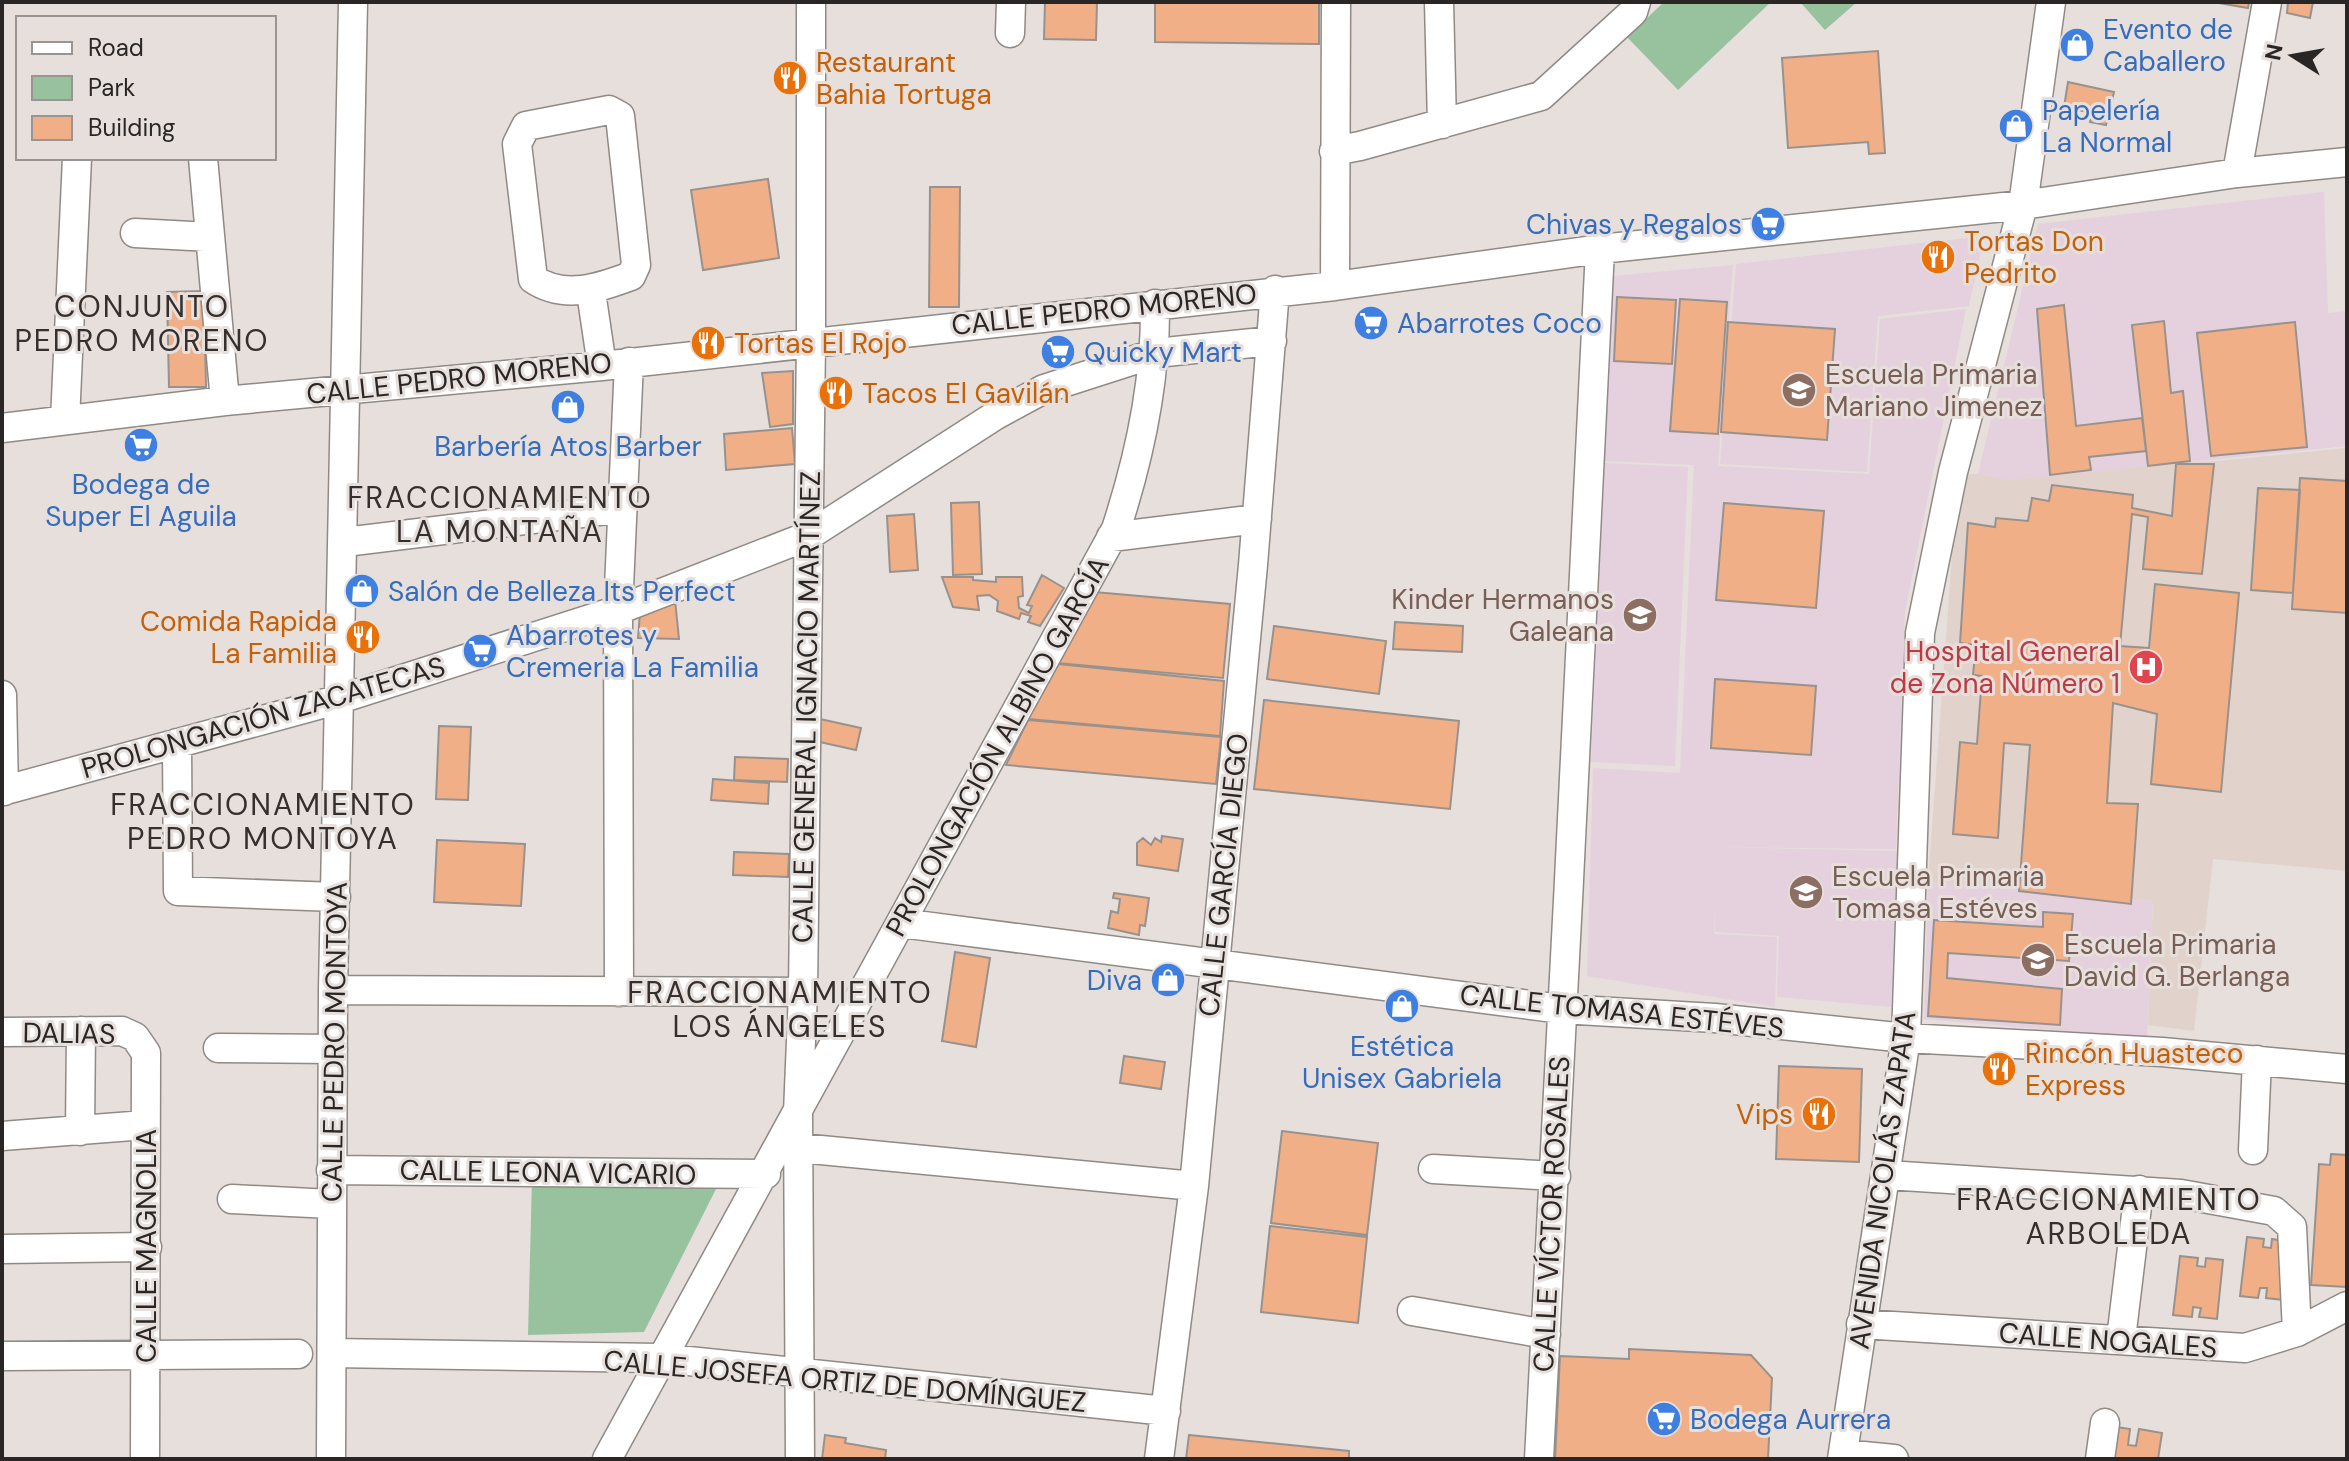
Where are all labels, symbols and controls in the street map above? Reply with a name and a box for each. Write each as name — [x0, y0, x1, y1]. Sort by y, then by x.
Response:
place label: Evento de Caballero — [2103, 11, 2233, 80]
legend — [16, 16, 276, 160]
north arrow — [2253, 16, 2333, 96]
shop icon: Evento de Caballero — [2058, 26, 2096, 64]
text: Road — [88, 32, 144, 63]
text: N — [2258, 42, 2290, 63]
place label: Restaurant Bahia Tortuga — [816, 44, 992, 113]
restaurant icon: Restaurant Bahia Tortuga — [771, 59, 809, 97]
text: Park — [88, 72, 135, 103]
place label: Papelería La Normal — [2042, 92, 2172, 161]
shop icon: Papelería La Normal — [1997, 107, 2035, 145]
text: Building — [88, 112, 175, 143]
supermarket icon: Chivas y Regalos — [1749, 205, 1787, 243]
place label: Chivas y Regalos — [1526, 206, 1742, 243]
place label: Tortas Don Pedrito — [1964, 223, 2104, 292]
restaurant icon: Tortas Don Pedrito — [1919, 238, 1957, 276]
street label: CALLE PEDRO MORENO — [950, 275, 1259, 344]
district label: CONJUNTO PEDRO MORENO — [14, 287, 270, 360]
supermarket icon: Abarrotes Coco — [1352, 304, 1390, 342]
place label: Abarrotes Coco — [1397, 305, 1602, 342]
restaurant icon: Tortas El Rojo — [689, 324, 727, 362]
place label: Tortas El Rojo — [734, 325, 907, 362]
supermarket icon: Quicky Mart — [1039, 333, 1077, 371]
place label: Quicky Mart — [1084, 334, 1242, 371]
street label: CALLE PEDRO MORENO — [305, 344, 614, 413]
place label: Escuela Primaria Mariano Jimenez — [1825, 356, 2043, 425]
school or university icon: Escuela Primaria Mariano Jimenez — [1780, 371, 1818, 409]
restaurant icon: Tacos El Gavilán — [817, 374, 855, 412]
place label: Tacos El Gavilán — [862, 375, 1069, 412]
shop icon: Barbería Atos Barber — [549, 388, 587, 426]
supermarket icon: Bodega de Super El Aguila — [122, 426, 160, 464]
place label: Barbería Atos Barber — [434, 428, 702, 465]
place label: Bodega de Super El Aguila — [45, 466, 237, 535]
street label: CALLE GENERAL IGNACIO MARTÍNEZ — [784, 471, 829, 943]
district label: FRACCIONAMIENTO LA MONTAÑA — [347, 478, 653, 551]
street label: PROLONGACIÓN ALBINO GARCÍA — [877, 550, 1118, 943]
shop icon: Salón de Belleza Its Perfect — [343, 572, 381, 610]
place label: Salón de Belleza Its Perfect — [388, 573, 736, 610]
place label: Kinder Hermanos Galeana — [1391, 581, 1614, 650]
school or university icon: Kinder Hermanos Galeana — [1621, 596, 1659, 634]
place label: Comida Rapida La Familia — [140, 603, 337, 672]
place label: Abarrotes y Cremeria La Familia — [506, 617, 759, 686]
restaurant icon: Comida Rapida La Familia — [344, 618, 382, 656]
supermarket icon: Abarrotes y Cremeria La Familia — [461, 632, 499, 670]
place label: Hospital General de Zona Número 1 — [1890, 633, 2120, 702]
street label: PROLONGACIÓN ZACATECAS — [77, 648, 449, 787]
hospital icon: Hospital General de Zona Número 1 — [2127, 648, 2165, 686]
street label: CALLE GARCÍA DIEGO — [1190, 732, 1257, 1019]
district label: FRACCIONAMIENTO PEDRO MONTOYA — [110, 785, 416, 858]
place label: Escuela Primaria Tomasa Estéves — [1832, 858, 2045, 927]
school or university icon: Escuela Primaria Tomasa Estéves — [1787, 873, 1825, 911]
street label: CALLE PEDRO MONTOYA — [313, 882, 356, 1203]
place label: Escuela Primaria David G. Berlanga — [2064, 926, 2290, 995]
school or university icon: Escuela Primaria David G. Berlanga — [2019, 941, 2057, 979]
shop icon: Diva — [1149, 961, 1187, 999]
place label: Diva — [1087, 962, 1142, 999]
district label: FRACCIONAMIENTO LOS ÁNGELES — [627, 973, 933, 1046]
street label: CALLE TOMASA ESTÉVES — [1458, 976, 1786, 1047]
shop icon: Estética Unisex Gabriela — [1383, 987, 1421, 1025]
street label: AVENIDA NICOLÁS ZAPATA — [1840, 1009, 1925, 1351]
street label: DALIAS — [22, 1014, 116, 1053]
place label: Estética Unisex Gabriela — [1302, 1028, 1502, 1097]
place label: Rincón Huasteco Express — [2025, 1035, 2243, 1104]
restaurant icon: Rincón Huasteco Express — [1980, 1050, 2018, 1088]
street label: CALLE VÍCTOR ROSALES — [1525, 1055, 1578, 1373]
restaurant icon: Vips — [1800, 1095, 1838, 1133]
place label: Vips — [1736, 1096, 1793, 1133]
street label: CALLE MAGNOLIA — [128, 1129, 165, 1363]
street label: CALLE LEONA VICARIO — [399, 1151, 697, 1194]
district label: FRACCIONAMIENTO ARBOLEDA — [1956, 1180, 2262, 1253]
street label: CALLE NOGALES — [1998, 1314, 2218, 1367]
street label: CALLE JOSEFA ORTIZ DE DOMÍNGUEZ — [602, 1342, 1088, 1421]
supermarket icon: Bodega Aurrera — [1645, 1400, 1683, 1438]
place label: Bodega Aurrera — [1690, 1401, 1891, 1438]

